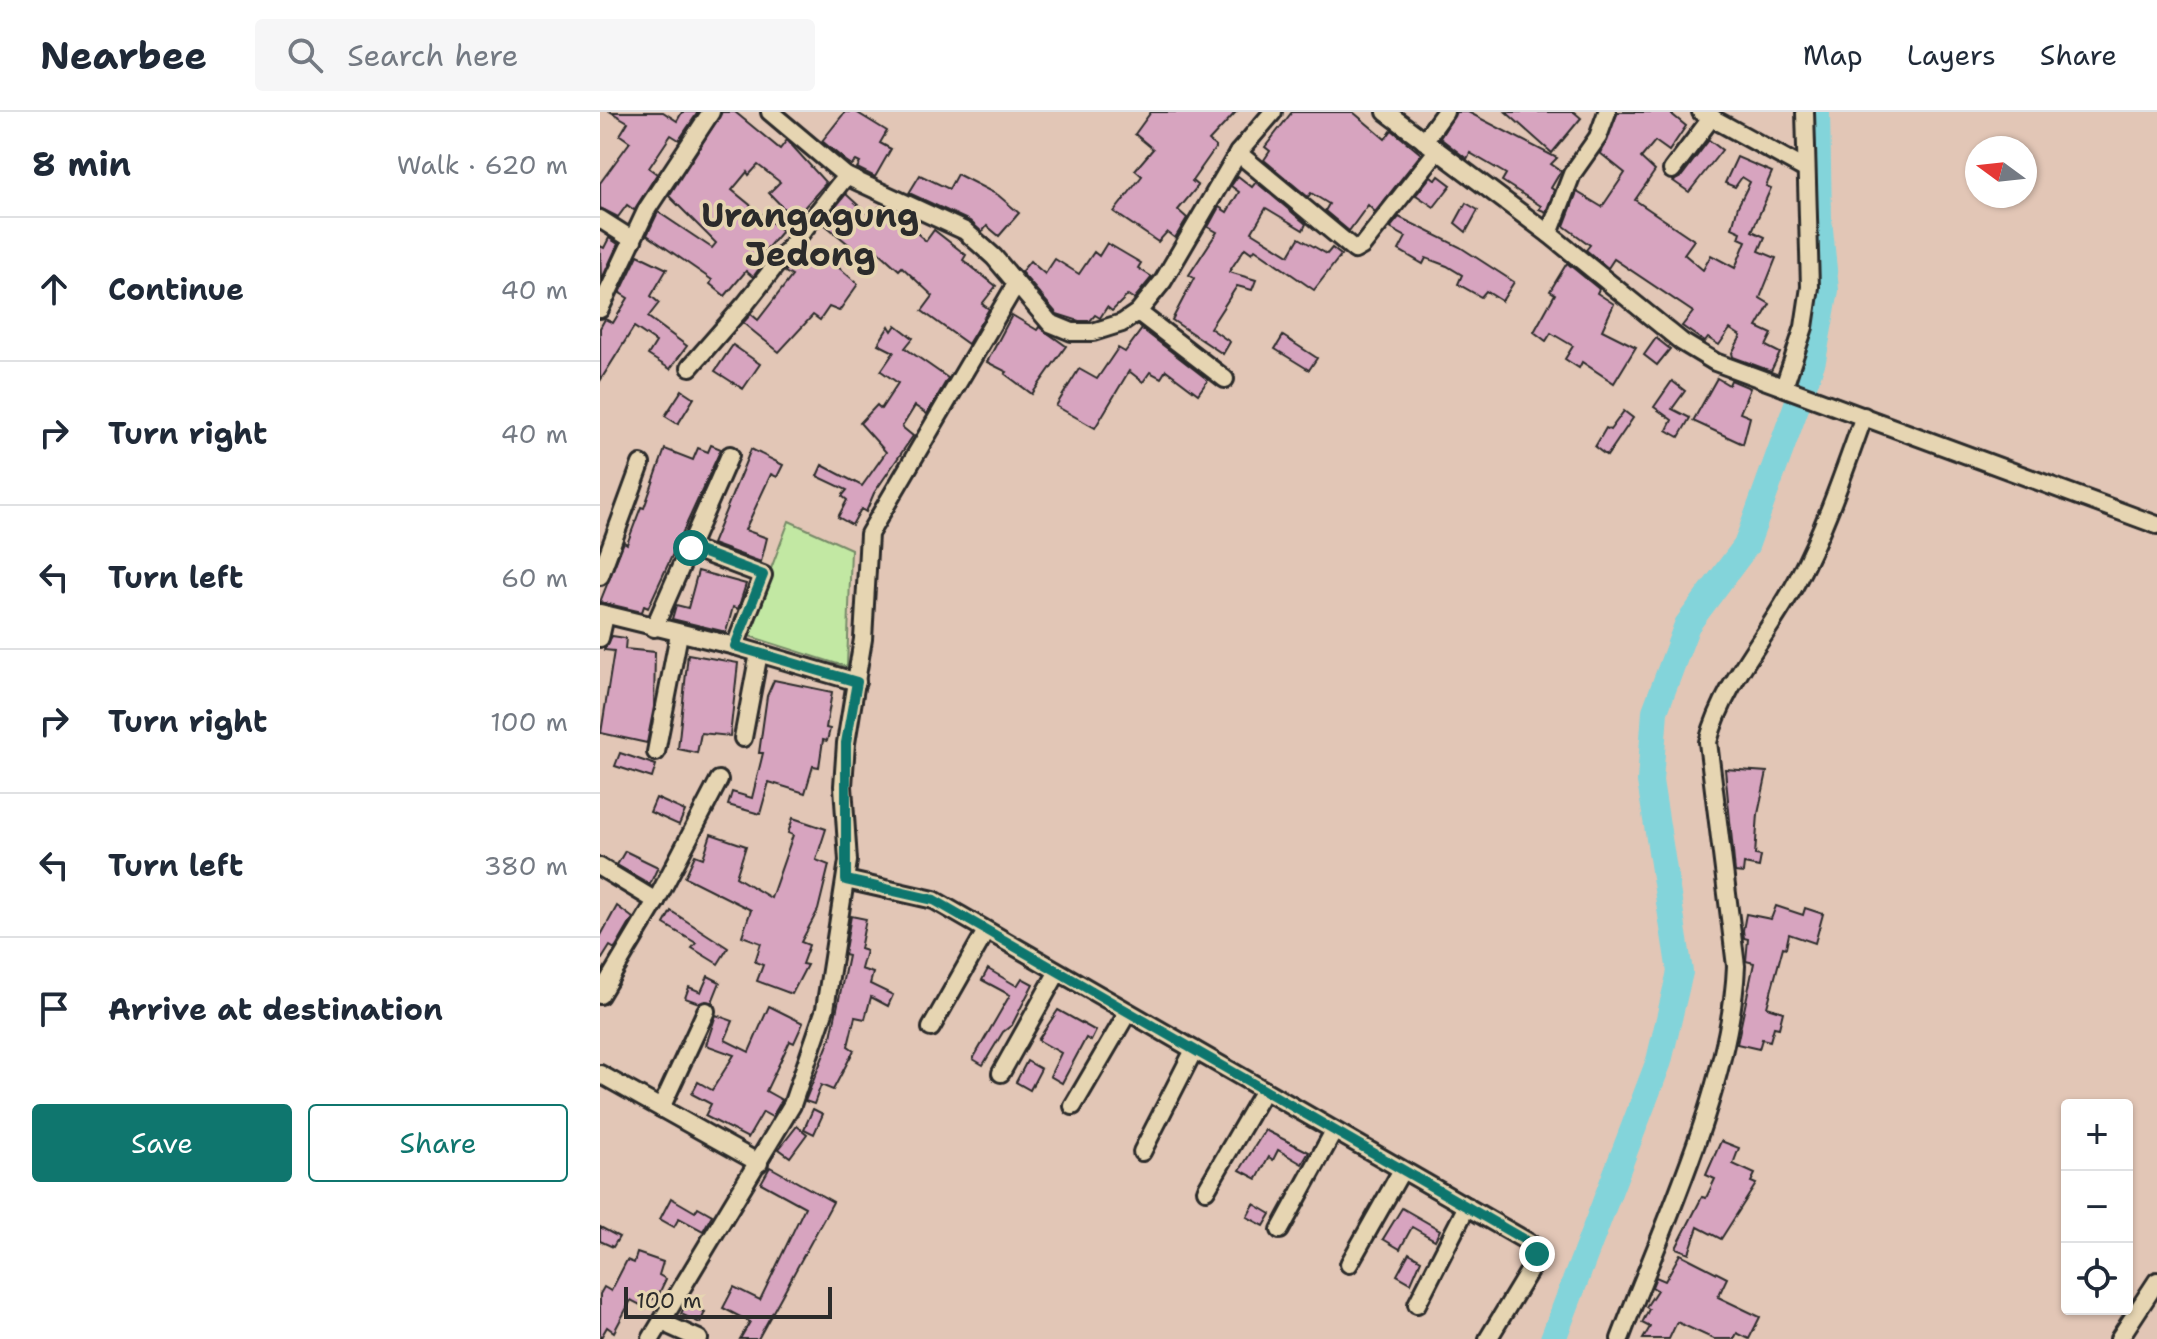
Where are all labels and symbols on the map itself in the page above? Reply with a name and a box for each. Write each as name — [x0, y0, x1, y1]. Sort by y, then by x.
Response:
north arrow — [1965, 136, 2037, 208]
district label: Urangagung Jedong — [701, 192, 919, 277]
route start — [673, 530, 709, 566]
route end — [1519, 1236, 1555, 1272]
scale bar — [624, 1283, 832, 1319]

